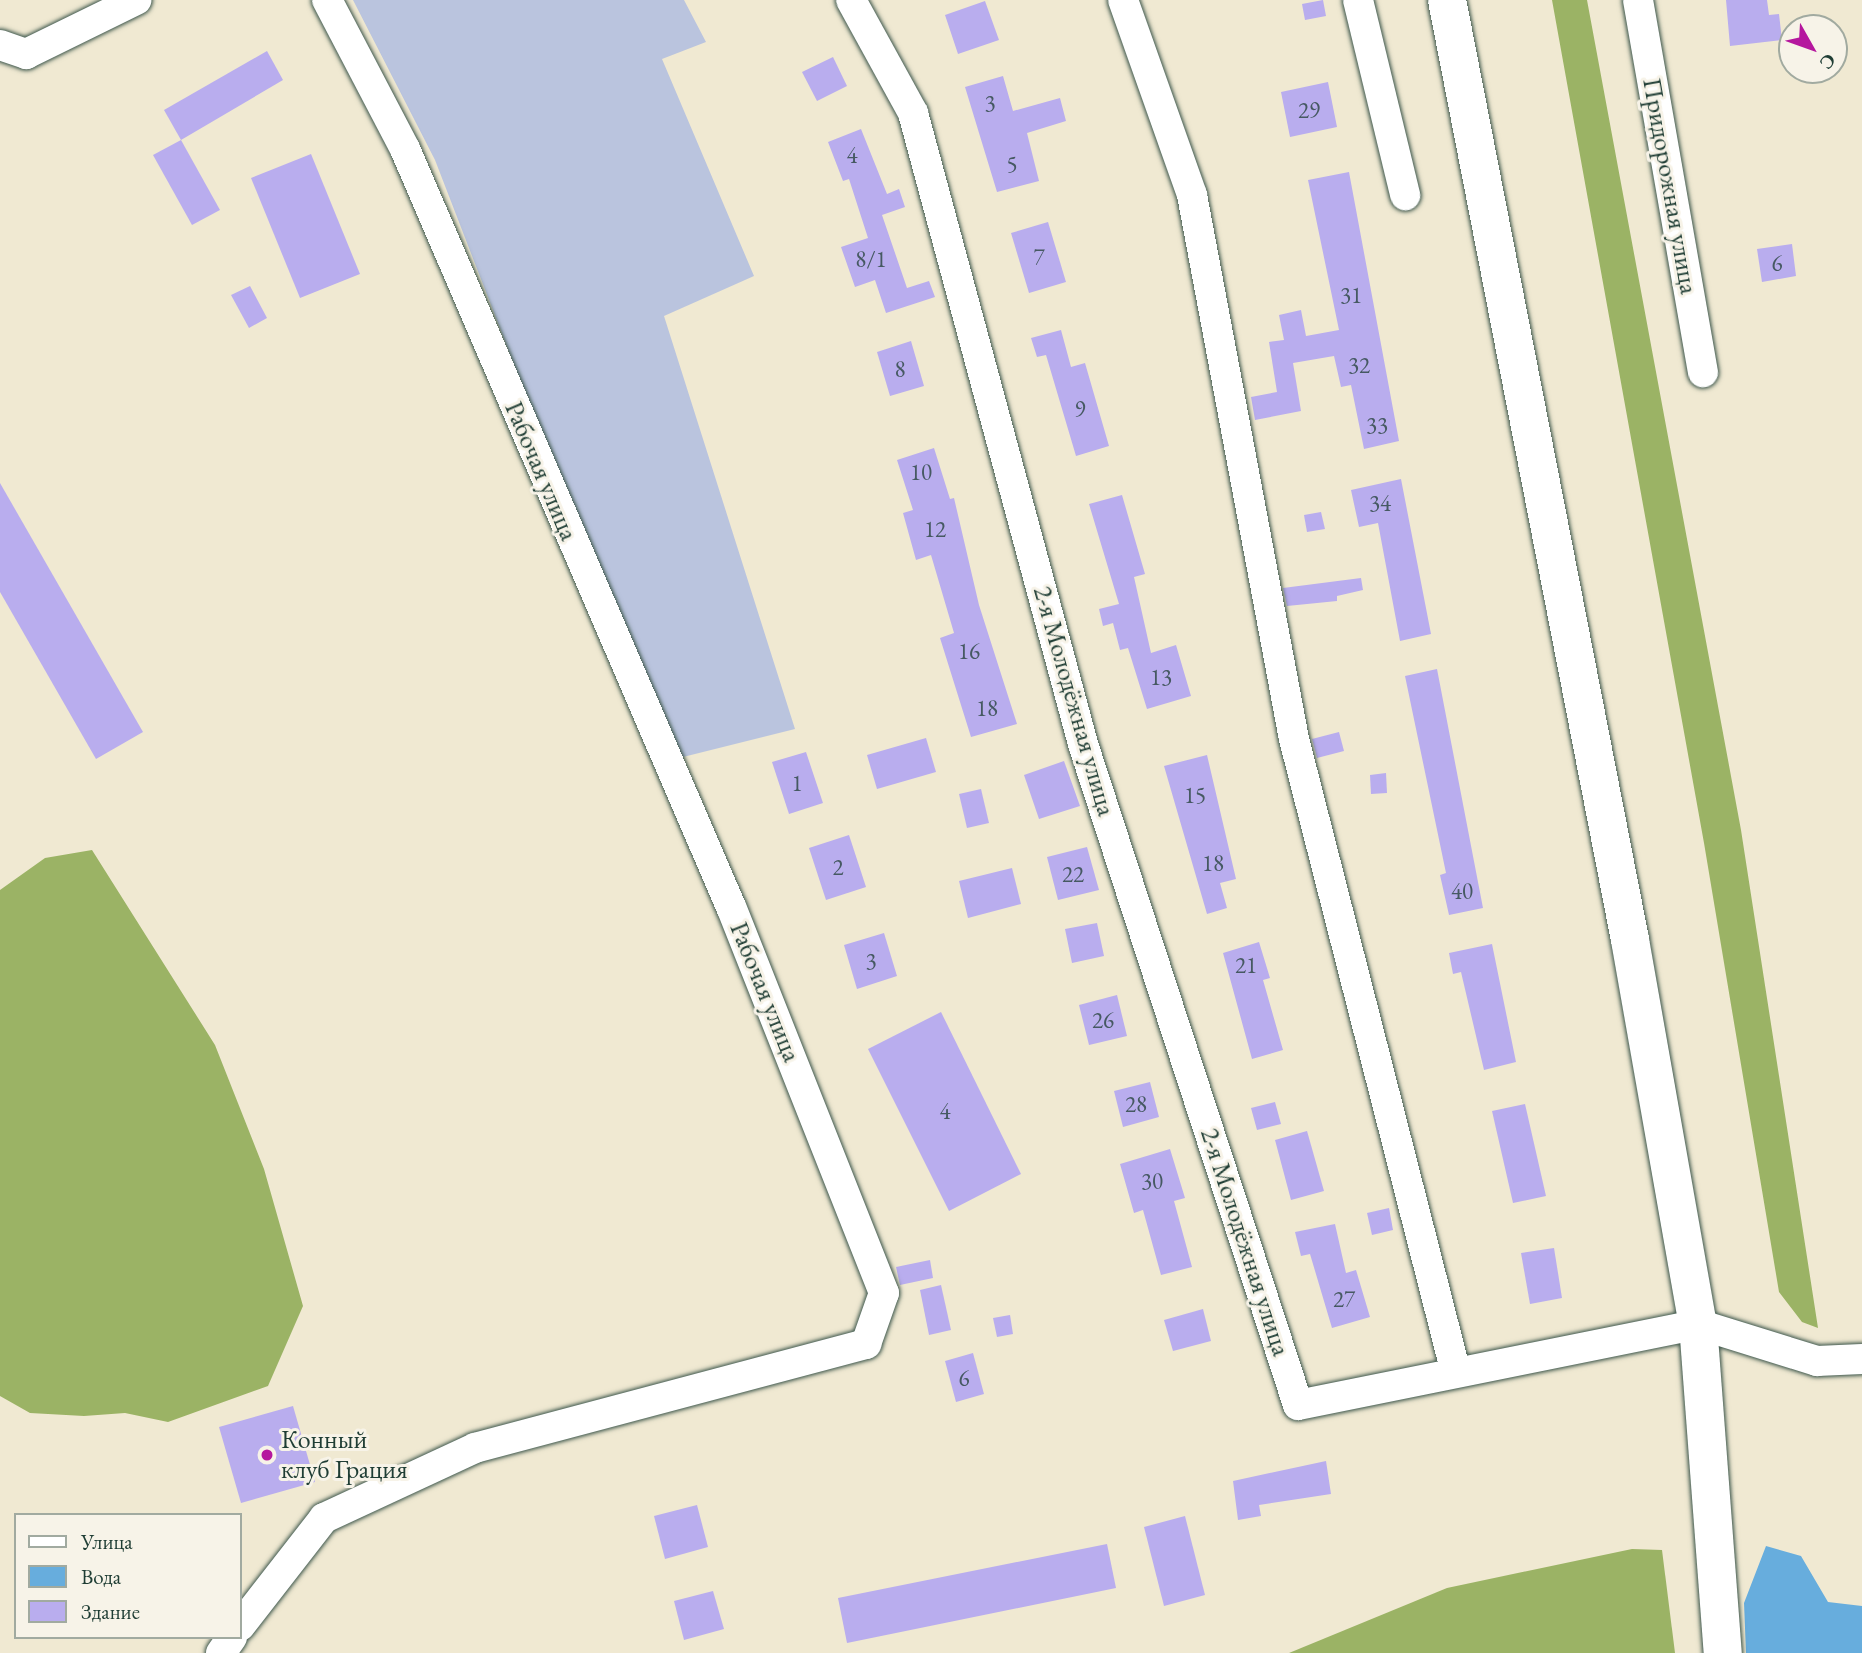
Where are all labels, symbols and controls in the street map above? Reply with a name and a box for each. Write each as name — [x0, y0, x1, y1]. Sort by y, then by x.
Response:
north arrow — [1778, 14, 1848, 84]
text: С — [1814, 48, 1842, 75]
street label: Придорожная улица — [1636, 76, 1704, 296]
house number: 3 — [984, 89, 996, 117]
house number: 29 — [1298, 96, 1320, 124]
house number: 4 — [846, 141, 858, 169]
house number: 5 — [1006, 150, 1018, 178]
house number: 7 — [1033, 243, 1045, 271]
house number: 8/1 — [855, 245, 887, 273]
house number: 6 — [1771, 249, 1783, 277]
house number: 31 — [1340, 281, 1362, 309]
house number: 32 — [1348, 351, 1370, 379]
house number: 8 — [894, 355, 906, 383]
house number: 9 — [1074, 395, 1086, 423]
street label: Рабочая улица — [498, 397, 584, 545]
house number: 33 — [1366, 411, 1388, 439]
house number: 10 — [910, 458, 932, 486]
house number: 34 — [1369, 489, 1391, 517]
house number: 12 — [924, 515, 946, 543]
street label: 2-я Молодёжная улица — [1026, 583, 1122, 819]
house number: 16 — [958, 637, 980, 665]
house number: 13 — [1150, 663, 1172, 691]
house number: 18 — [976, 694, 998, 722]
house number: 1 — [791, 769, 803, 797]
house number: 15 — [1184, 781, 1206, 809]
house number: 18 — [1202, 849, 1224, 877]
house number: 2 — [832, 853, 844, 881]
house number: 22 — [1062, 860, 1084, 888]
house number: 40 — [1451, 877, 1473, 905]
street label: Рабочая улица — [723, 918, 807, 1066]
house number: 3 — [865, 947, 877, 975]
house number: 21 — [1235, 951, 1257, 979]
house number: 26 — [1092, 1006, 1114, 1034]
house number: 28 — [1125, 1090, 1147, 1118]
house number: 4 — [939, 1097, 951, 1125]
street label: 2-я Молодёжная улица — [1193, 1124, 1297, 1360]
house number: 30 — [1141, 1167, 1163, 1195]
house number: 27 — [1333, 1285, 1355, 1313]
house number: 6 — [958, 1364, 970, 1392]
place label: Конный клуб Грация — [281, 1424, 408, 1486]
marker: Конный клуб Грация — [259, 1447, 275, 1463]
legend — [14, 1513, 242, 1639]
text: Улица — [81, 1528, 133, 1555]
text: Вода — [81, 1563, 121, 1590]
text: Здание — [81, 1598, 140, 1625]

